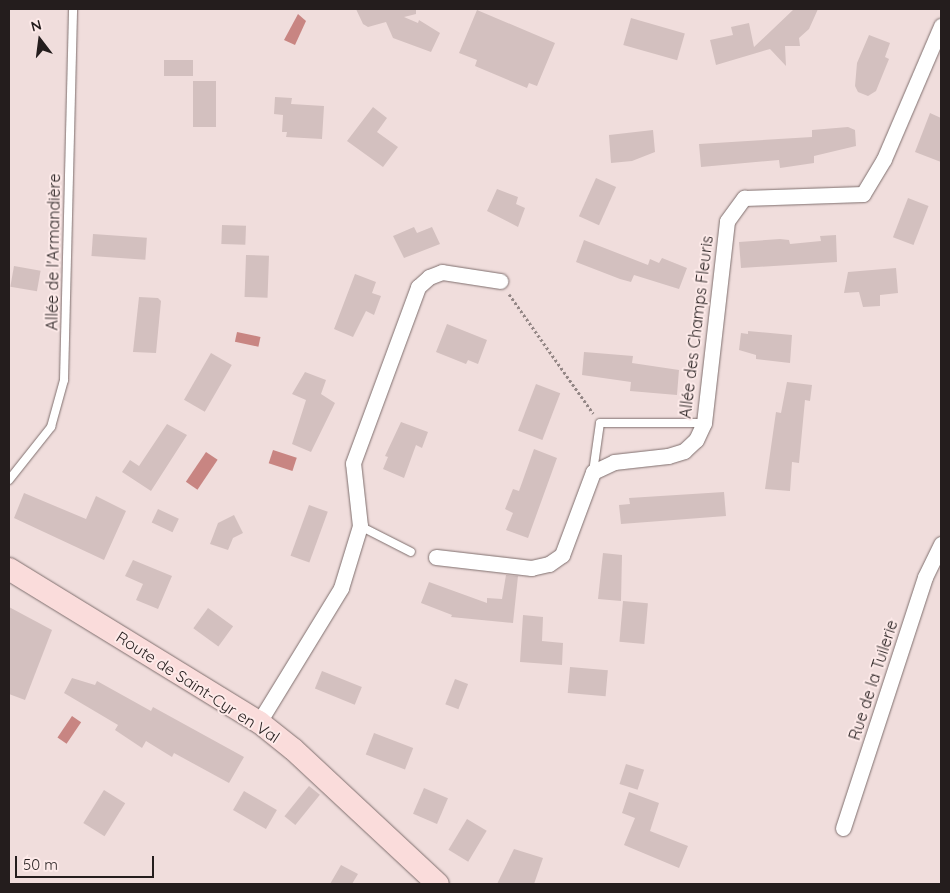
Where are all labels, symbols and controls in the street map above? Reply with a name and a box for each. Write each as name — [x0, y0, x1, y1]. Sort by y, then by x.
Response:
north arrow — [15, 15, 65, 65]
text: N — [29, 15, 43, 36]
street label: Allée de l'Armandière — [42, 173, 64, 331]
street label: Allée des Champs Fleuris — [675, 235, 717, 419]
street label: Rue de la Tuilerie — [844, 617, 902, 743]
street label: Route de Saint-Cyr en Val — [113, 627, 283, 747]
scale bar — [18, 846, 156, 878]
text: 50 m — [23, 855, 58, 874]

